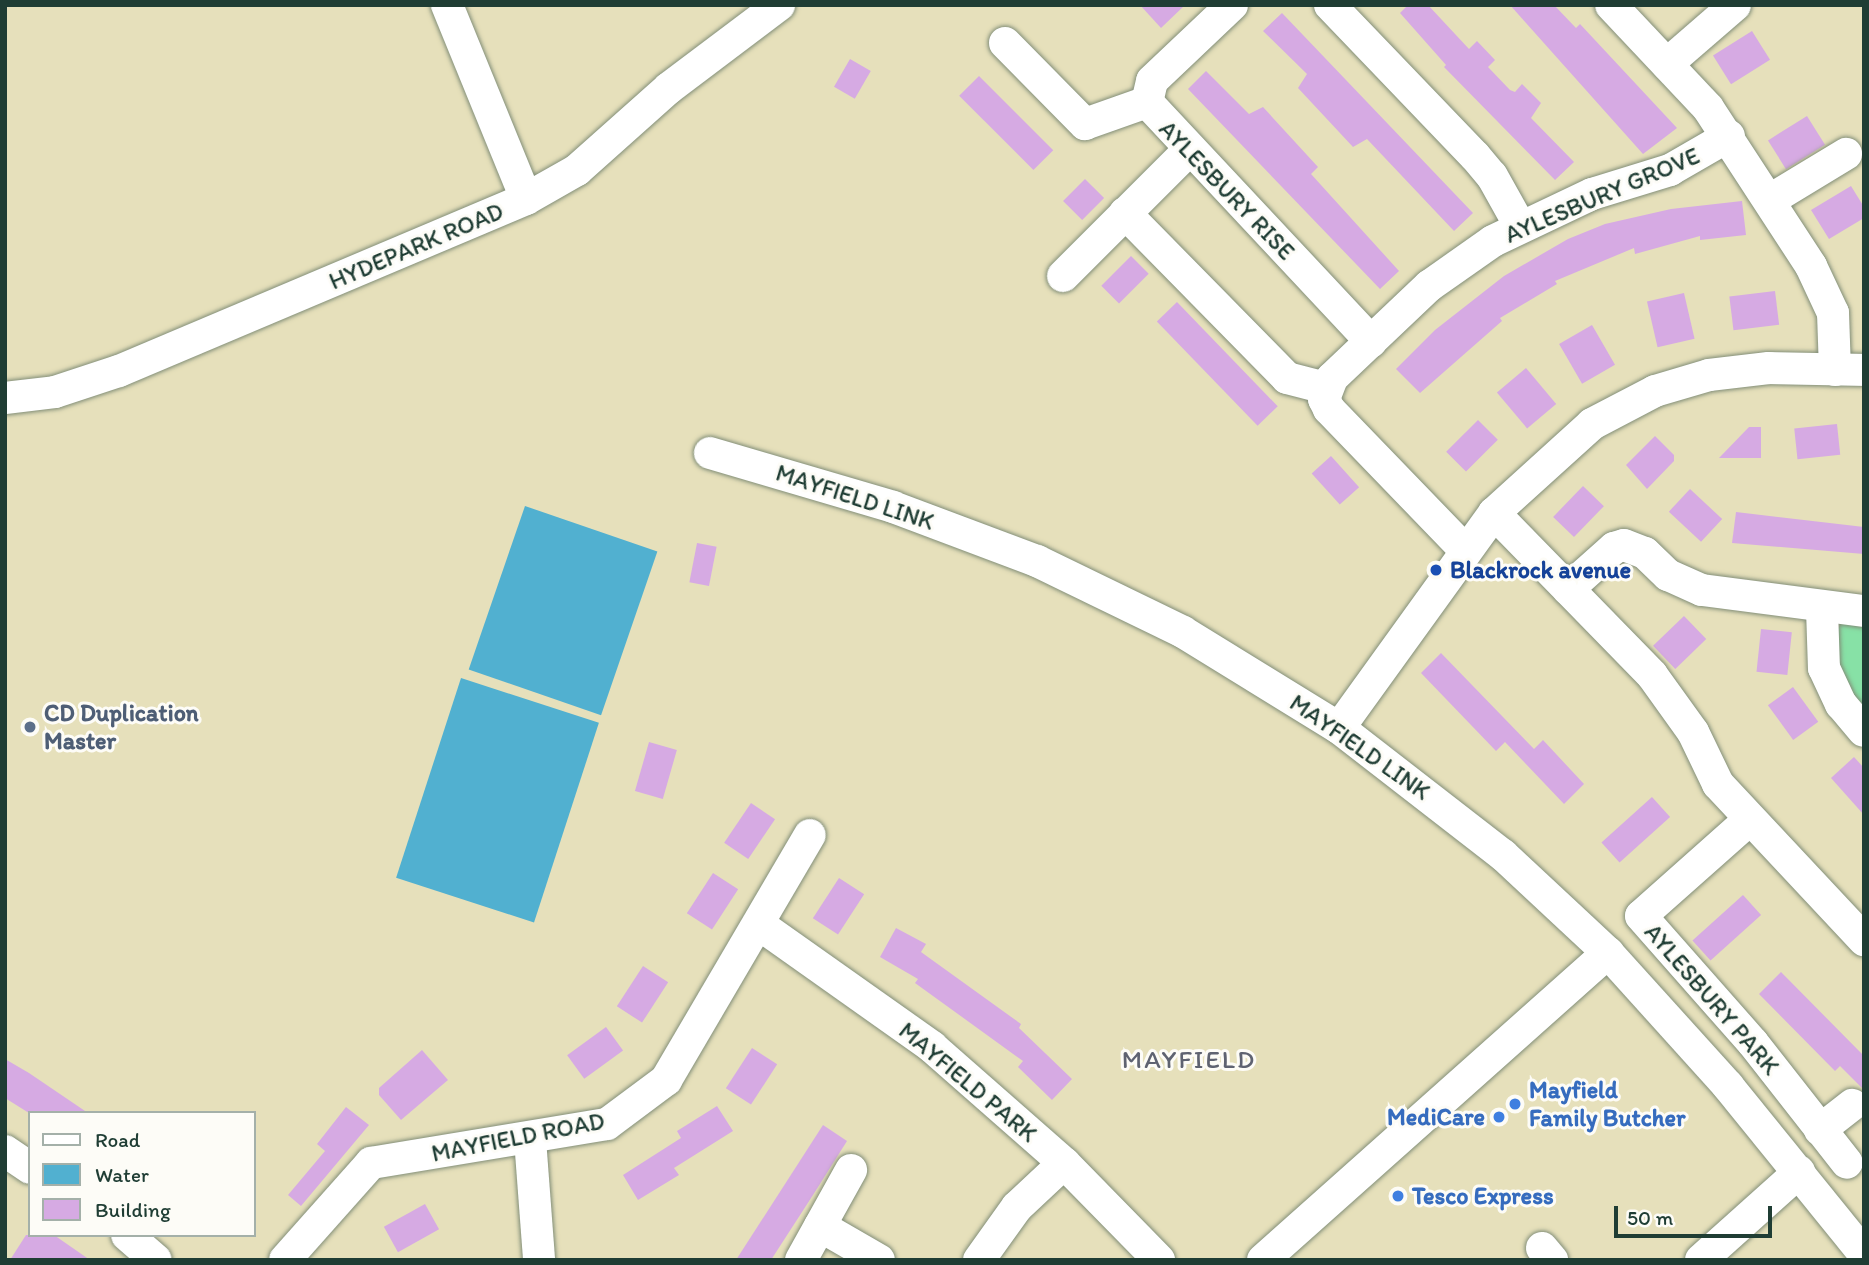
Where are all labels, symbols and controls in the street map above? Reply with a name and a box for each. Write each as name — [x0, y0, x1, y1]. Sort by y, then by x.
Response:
street label: AYLESBURY RISE — [1153, 114, 1301, 266]
street label: AYLESBURY GROVE — [1500, 141, 1704, 249]
street label: HYDEPARK ROAD — [325, 196, 507, 296]
street label: MAYFIELD LINK — [772, 458, 938, 536]
place label: Blackrock avenue — [1450, 556, 1631, 584]
marker: Blackrock avenue — [1428, 562, 1444, 578]
street label: MAYFIELD LINK — [1284, 688, 1436, 806]
place label: CD Duplication Master — [44, 699, 199, 755]
marker: CD Duplication Master — [22, 719, 38, 735]
street label: AYLESBURY PARK — [1639, 918, 1785, 1080]
street label: MAYFIELD PARK — [893, 1016, 1043, 1148]
district label: MAYFIELD — [1124, 1044, 1254, 1076]
place label: Mayfield Family Butcher — [1529, 1076, 1685, 1132]
marker: Mayfield Family Butcher — [1507, 1096, 1523, 1112]
place label: MediCare — [1387, 1103, 1485, 1131]
street label: MAYFIELD ROAD — [429, 1106, 607, 1168]
marker: MediCare — [1491, 1109, 1507, 1125]
legend — [28, 1111, 256, 1237]
text: Road — [95, 1127, 140, 1152]
text: Water — [95, 1162, 149, 1187]
place label: Tesco Express — [1412, 1182, 1553, 1210]
marker: Tesco Express — [1390, 1188, 1406, 1204]
scale bar — [1617, 1192, 1774, 1236]
text: Building — [95, 1197, 171, 1222]
text: 50 m — [1627, 1205, 1673, 1230]

